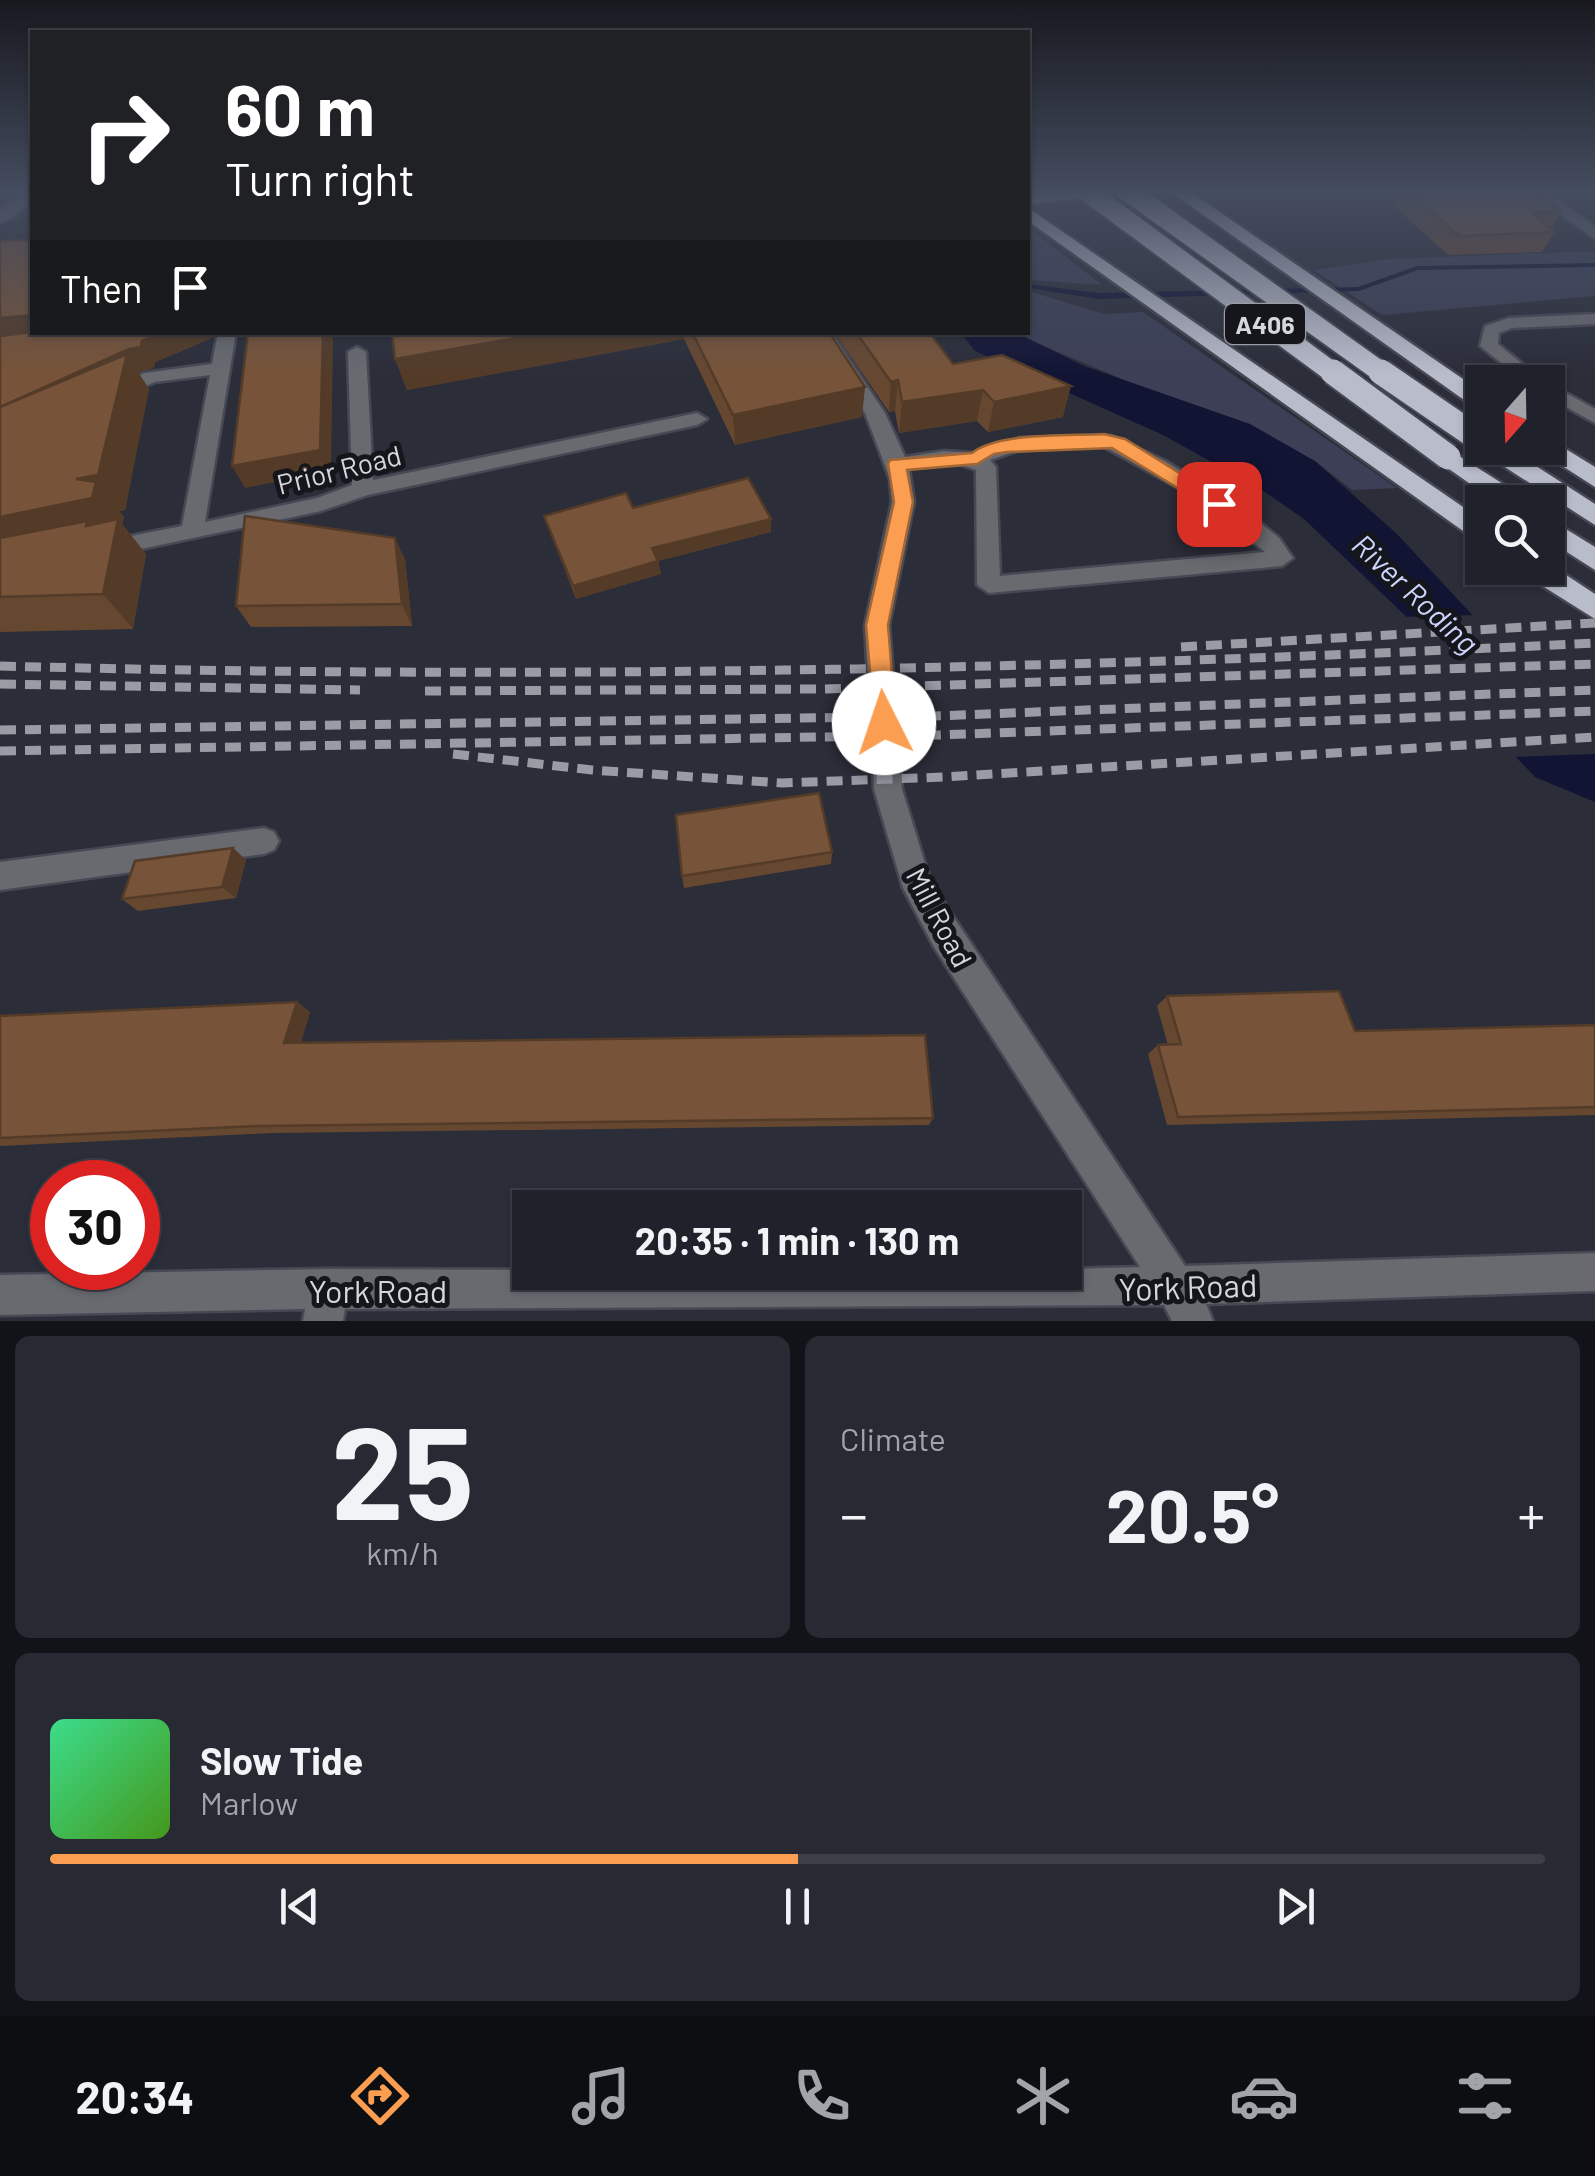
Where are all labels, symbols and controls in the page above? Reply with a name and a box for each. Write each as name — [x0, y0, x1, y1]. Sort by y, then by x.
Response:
text: 60 m — [225, 66, 375, 150]
icon: right — [60, 70, 190, 200]
text: Turn right — [225, 151, 415, 205]
icon: arrive — [163, 260, 218, 315]
text: Then — [60, 265, 143, 311]
road number: A406 — [1225, 304, 1305, 344]
north arrow — [1465, 365, 1565, 465]
map controls — [1465, 365, 1565, 585]
street label: Prior Road — [273, 437, 405, 501]
pin — [1177, 462, 1262, 547]
icon: arrive — [1192, 477, 1247, 532]
button: search — [1465, 485, 1565, 585]
water label: River Roding — [1346, 526, 1486, 660]
position arrow — [832, 671, 936, 775]
street label: Mill Road — [900, 862, 980, 972]
speed limit sign: 30 — [30, 1160, 160, 1290]
text: 20:35 · 1 min · 130 m — [635, 1217, 959, 1263]
street label: York Road — [1118, 1265, 1258, 1307]
street label: York Road — [309, 1271, 447, 1309]
text: 25 — [331, 1390, 474, 1546]
text: Climate — [840, 1419, 946, 1457]
text: 20.5° — [1106, 1468, 1279, 1558]
text: − — [840, 1480, 868, 1546]
text: + — [1517, 1480, 1545, 1546]
text: km/h — [366, 1533, 439, 1571]
text: Slow Tide — [200, 1737, 363, 1783]
text: Marlow — [200, 1783, 298, 1821]
icon: previous — [272, 1879, 327, 1934]
icon: pause — [770, 1879, 825, 1934]
icon: next — [1268, 1879, 1323, 1934]
icon: directions — [345, 2061, 415, 2131]
icon: music — [566, 2061, 636, 2131]
icon: phone — [787, 2061, 857, 2131]
icon: climate — [1008, 2061, 1078, 2131]
icon: car — [1229, 2061, 1299, 2131]
icon: filters — [1450, 2061, 1520, 2131]
text: 20:34 — [75, 2069, 194, 2123]

